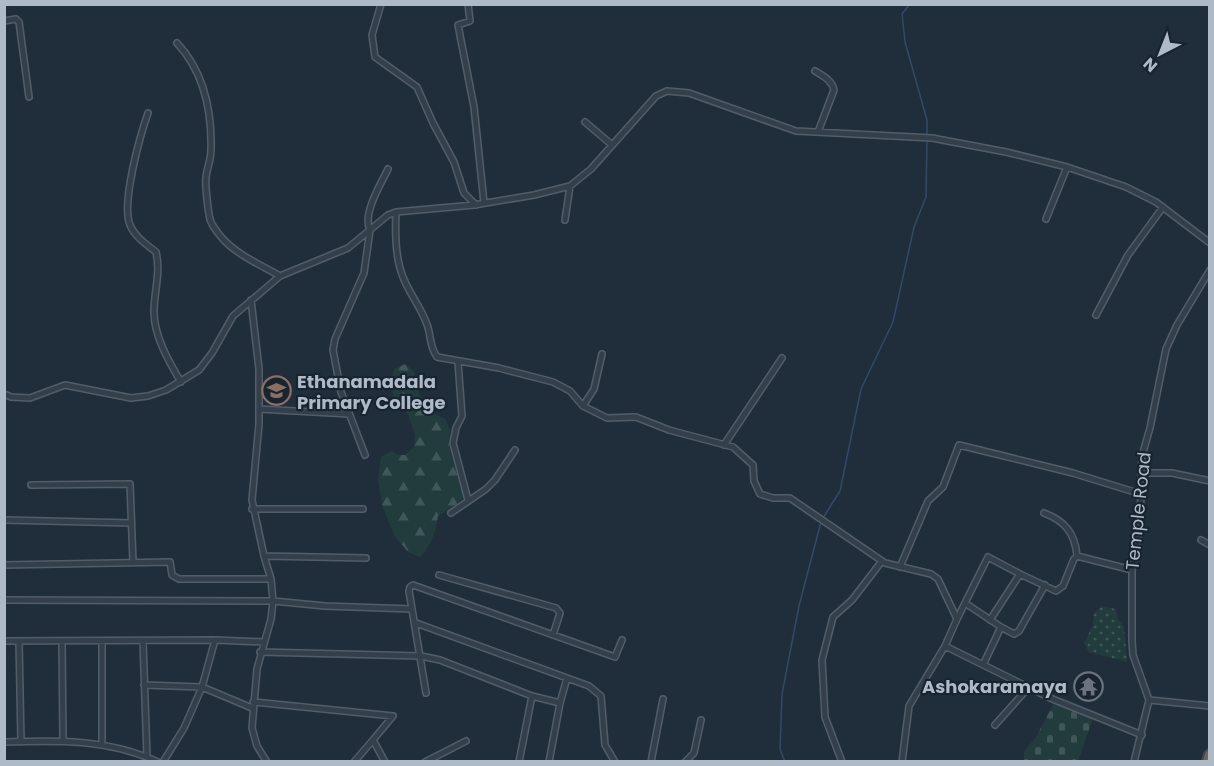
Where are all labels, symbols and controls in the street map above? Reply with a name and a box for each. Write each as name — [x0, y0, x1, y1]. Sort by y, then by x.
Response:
north arrow — [1130, 24, 1190, 84]
text: N — [1138, 52, 1162, 77]
place label: Ethanamadala Primary College — [297, 369, 446, 415]
school or university icon: Ethanamadala Primary College — [260, 375, 292, 407]
street label: Temple Road — [1119, 451, 1157, 571]
temple icon: Ashokaramaya — [1072, 670, 1104, 702]
place label: Ashokaramaya — [922, 674, 1067, 699]

